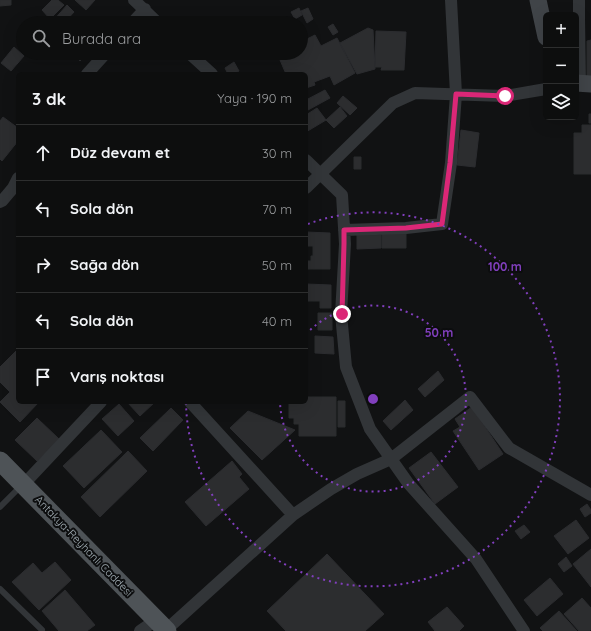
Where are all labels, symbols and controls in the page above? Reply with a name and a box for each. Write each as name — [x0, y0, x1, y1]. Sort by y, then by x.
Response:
map controls — [543, 12, 579, 120]
button: + — [543, 12, 579, 48]
search box — [16, 16, 308, 60]
icon: search — [30, 27, 52, 49]
text: Burada ara — [62, 29, 141, 48]
button: − — [543, 48, 579, 84]
button: layers — [543, 84, 579, 120]
route start — [496, 87, 514, 105]
text: 3 dk — [32, 88, 66, 109]
text: Yaya · 190 m — [217, 90, 292, 106]
icon: ahead — [32, 142, 54, 164]
text: Düz devam et — [70, 143, 170, 162]
text: 30 m — [262, 145, 292, 161]
icon: left — [32, 198, 54, 220]
text: Sola dön — [70, 199, 134, 218]
text: 70 m — [262, 201, 292, 217]
icon: right — [32, 254, 54, 276]
text: Sağa dön — [70, 255, 139, 274]
text: 50 m — [262, 257, 292, 273]
text: 100 m — [488, 259, 522, 274]
route end — [333, 305, 351, 323]
icon: left — [32, 310, 54, 332]
text: Sola dön — [70, 311, 134, 330]
text: 40 m — [262, 313, 292, 329]
text: 50 m — [425, 325, 453, 340]
icon: arrive — [32, 366, 54, 388]
text: Varış noktası — [70, 367, 164, 386]
centre of rings — [366, 392, 380, 406]
street label: Antakya-Reyhanlı Caddesi — [32, 493, 136, 599]

